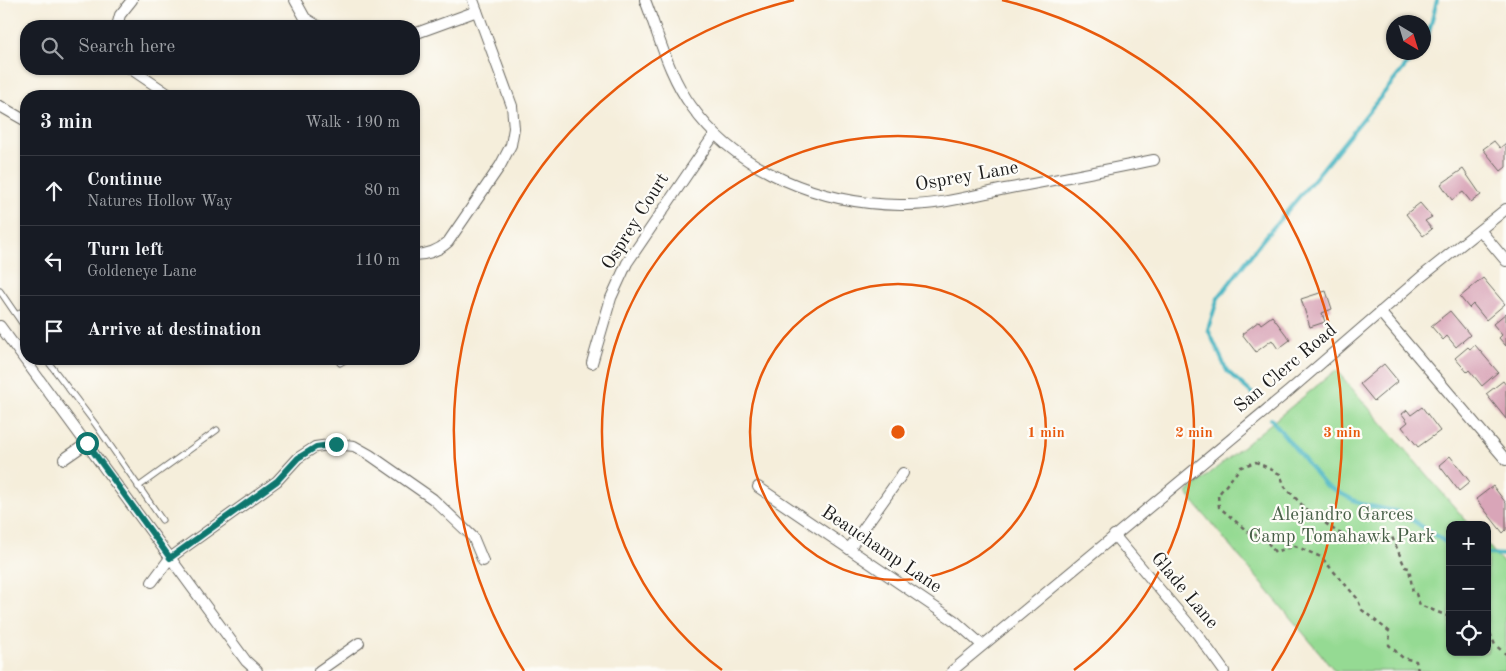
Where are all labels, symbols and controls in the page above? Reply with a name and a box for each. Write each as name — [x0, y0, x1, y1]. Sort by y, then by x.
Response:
north arrow — [1386, 15, 1431, 60]
search box — [20, 20, 420, 75]
icon: search — [38, 34, 66, 62]
text: Search here — [78, 38, 175, 57]
text: 3 min — [40, 112, 93, 133]
text: Walk · 190 m — [305, 115, 400, 131]
street label: Osprey Lane — [914, 159, 1020, 195]
street label: Osprey Court — [599, 170, 673, 274]
text: Continue — [87, 171, 162, 190]
icon: ahead — [40, 177, 68, 205]
text: 80 m — [364, 183, 400, 199]
text: Natures Hollow Way — [87, 194, 232, 210]
text: Turn left — [87, 241, 164, 260]
icon: left — [40, 247, 68, 275]
text: 110 m — [355, 253, 400, 269]
text: Goldeneye Lane — [87, 264, 197, 280]
icon: arrive — [40, 317, 68, 345]
text: Arrive at destination — [87, 321, 261, 340]
street label: San Clerc Road — [1231, 321, 1341, 417]
centre of rings — [889, 423, 907, 441]
text: 1 min — [1027, 426, 1065, 441]
text: 2 min — [1175, 426, 1213, 441]
text: 3 min — [1323, 426, 1361, 441]
route start — [76, 432, 99, 455]
route end — [325, 433, 348, 456]
street label: Beauchamp Lane — [817, 503, 945, 597]
park label: Alejandro Garces Camp Tomahawk Park — [1249, 506, 1436, 547]
map controls — [1446, 521, 1491, 656]
button: + — [1446, 521, 1491, 566]
street label: Glade Lane — [1147, 549, 1221, 633]
button: − — [1446, 566, 1491, 611]
button: locate — [1446, 611, 1491, 656]

